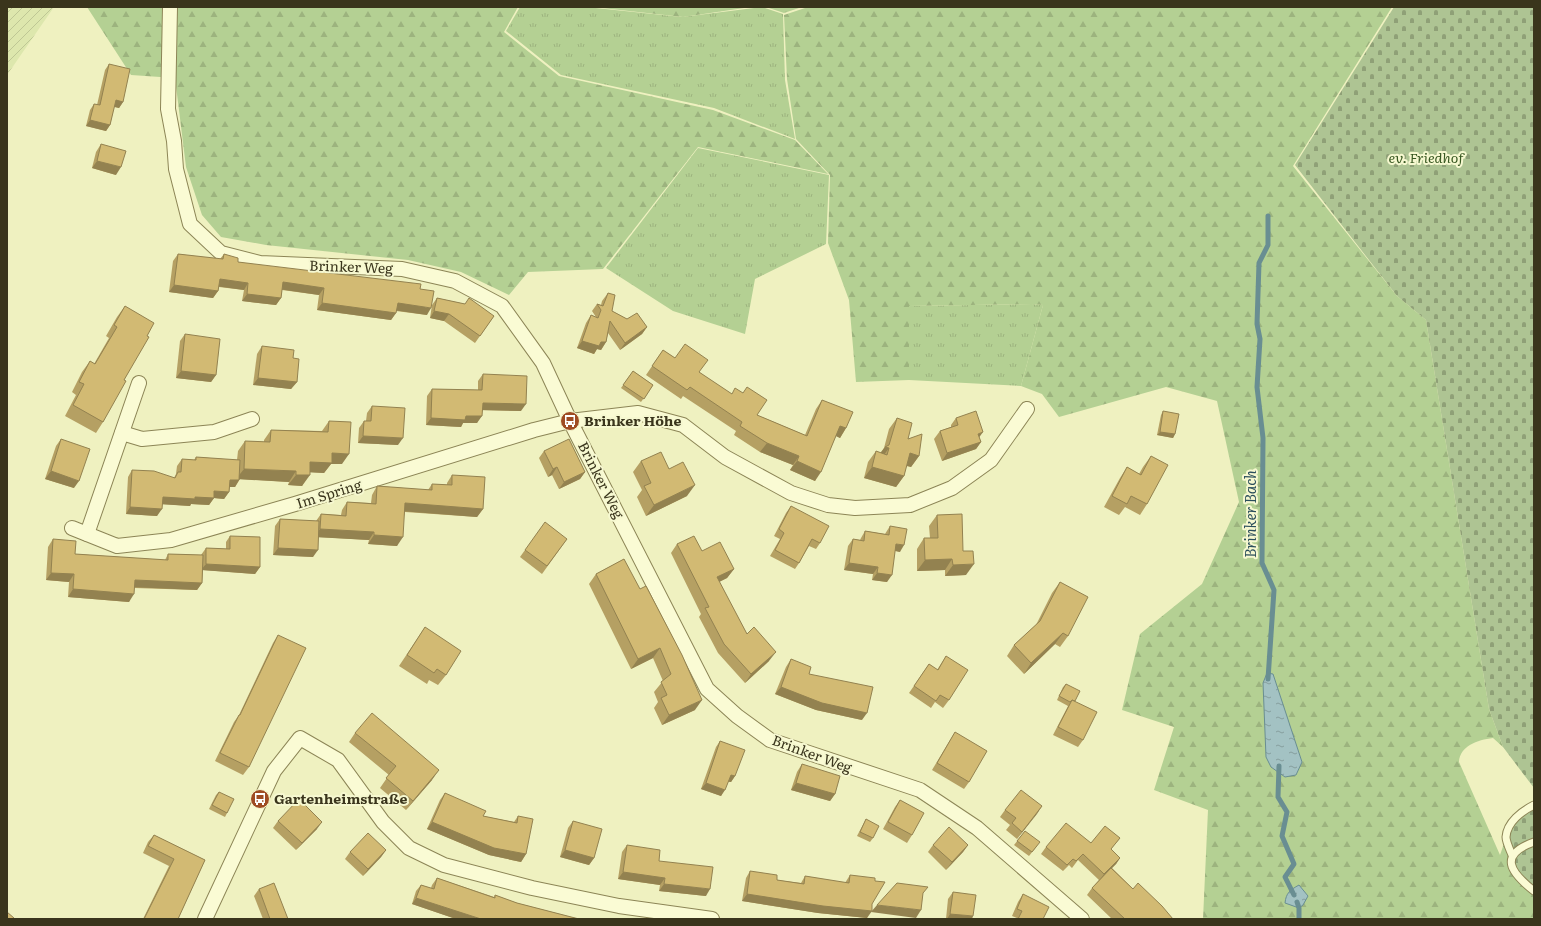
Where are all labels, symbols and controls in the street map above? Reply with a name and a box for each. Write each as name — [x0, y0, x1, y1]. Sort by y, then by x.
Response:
park label: ev. Friedhof — [1388, 147, 1465, 167]
street label: Brinker Weg — [309, 255, 393, 277]
bus stop icon: Brinker Höhe — [559, 410, 581, 432]
place label: Brinker Höhe — [584, 410, 681, 430]
street label: Brinker Weg — [574, 438, 630, 522]
water label: Brinker Bach — [1238, 470, 1261, 558]
street label: Im Spring — [294, 474, 364, 512]
street label: Brinker Weg — [770, 729, 855, 777]
bus stop icon: Gartenheimstraße — [249, 788, 271, 810]
place label: Gartenheimstraße — [274, 788, 407, 808]

